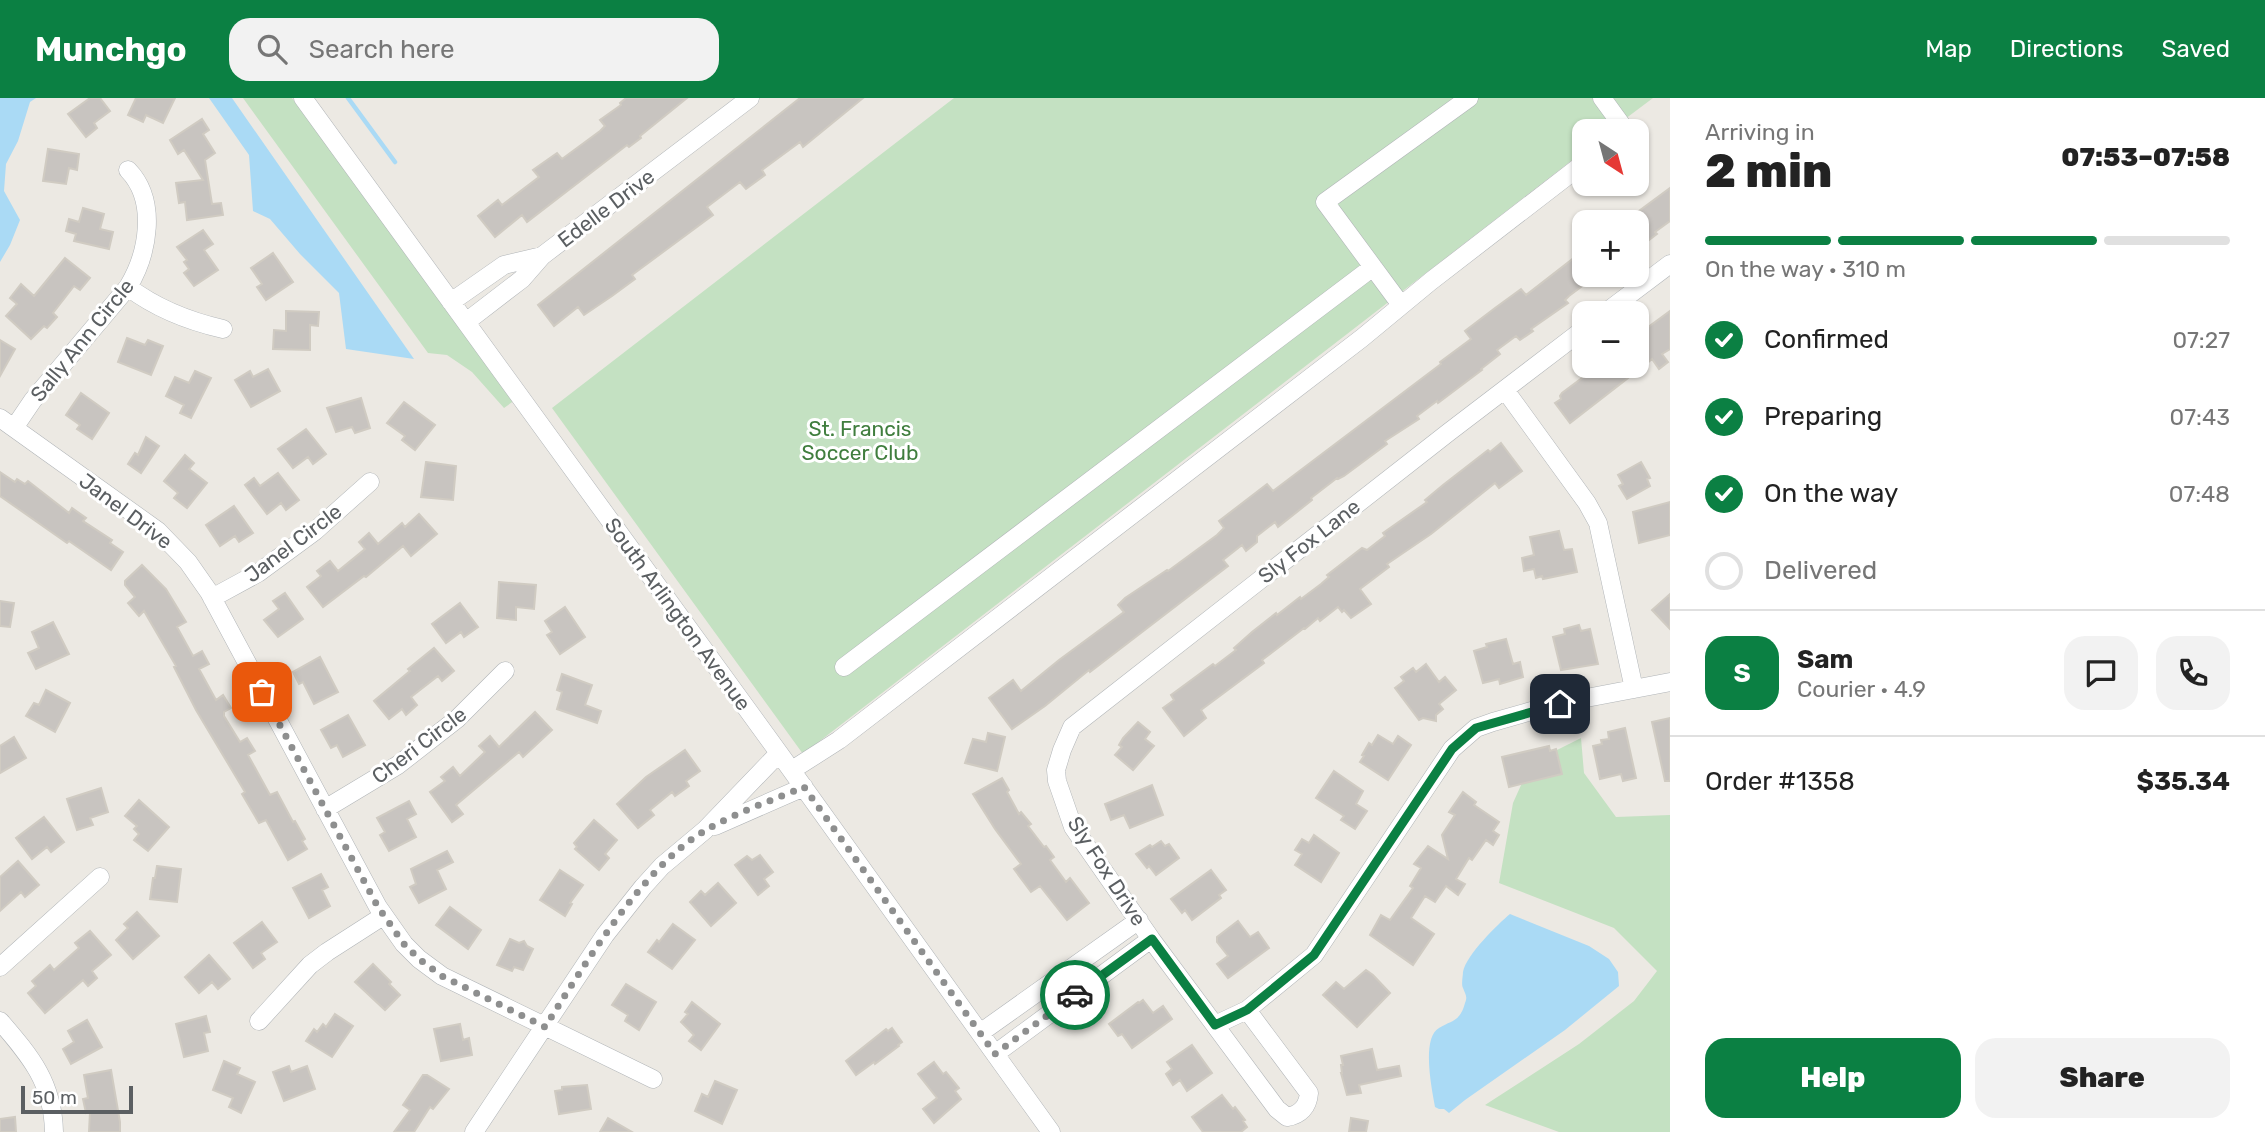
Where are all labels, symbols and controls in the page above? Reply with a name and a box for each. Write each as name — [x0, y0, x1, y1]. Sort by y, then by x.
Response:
search box — [229, 18, 719, 81]
text: Munchgo — [35, 30, 187, 69]
icon: search — [253, 30, 291, 68]
text: Search here — [309, 34, 455, 65]
text: Map — [1925, 35, 1972, 63]
text: Directions — [2010, 35, 2123, 63]
text: Saved — [2161, 35, 2230, 63]
text: Arriving in — [1705, 118, 1815, 146]
north arrow — [1572, 119, 1648, 196]
map controls — [1572, 119, 1649, 378]
text: 07:53–07:58 — [2061, 142, 2230, 173]
text: 2 min — [1705, 144, 1832, 199]
street label: Edelle Drive — [553, 164, 659, 252]
button: + — [1572, 210, 1649, 287]
text: On the way · 310 m — [1705, 255, 1906, 283]
street label: Sally Ann Circle — [25, 274, 139, 406]
button: − — [1572, 301, 1649, 378]
icon: check — [1705, 321, 1743, 359]
text: Confirmed — [1764, 324, 1889, 355]
text: 07:27 — [2172, 326, 2230, 354]
icon: check — [1705, 398, 1743, 436]
text: Preparing — [1764, 401, 1882, 432]
text: 07:43 — [2170, 403, 2230, 431]
park label: St. Francis Soccer Club — [802, 416, 918, 465]
street label: Janel Drive — [75, 468, 177, 554]
icon: check — [1705, 475, 1743, 513]
text: On the way — [1764, 478, 1898, 509]
text: 07:48 — [2169, 480, 2230, 508]
street label: Sly Fox Lane — [1253, 493, 1365, 589]
street label: Janel Circle — [240, 498, 346, 588]
street label: South Arlington Avenue — [600, 513, 756, 715]
text: Delivered — [1764, 555, 1877, 586]
button: chat — [2064, 636, 2138, 710]
button: phone — [2156, 636, 2230, 710]
text: Sam — [1797, 644, 1853, 675]
text: S — [1733, 658, 1751, 689]
pin — [232, 662, 292, 722]
icon: bag — [243, 673, 281, 711]
pin — [1530, 674, 1590, 734]
text: Courier · 4.9 — [1797, 675, 1926, 703]
icon: home — [1541, 685, 1579, 723]
street label: Cheri Circle — [367, 701, 471, 789]
text: Order #1358 — [1705, 766, 1855, 797]
text: $35.34 — [2137, 766, 2230, 797]
street label: Sly Fox Drive — [1062, 812, 1152, 930]
courier — [1040, 960, 1110, 1030]
icon: car — [1056, 976, 1094, 1014]
button: Help — [1705, 1038, 1961, 1118]
button: Share — [1975, 1038, 2230, 1118]
scale bar — [21, 1083, 133, 1115]
text: 50 m — [32, 1086, 77, 1109]

